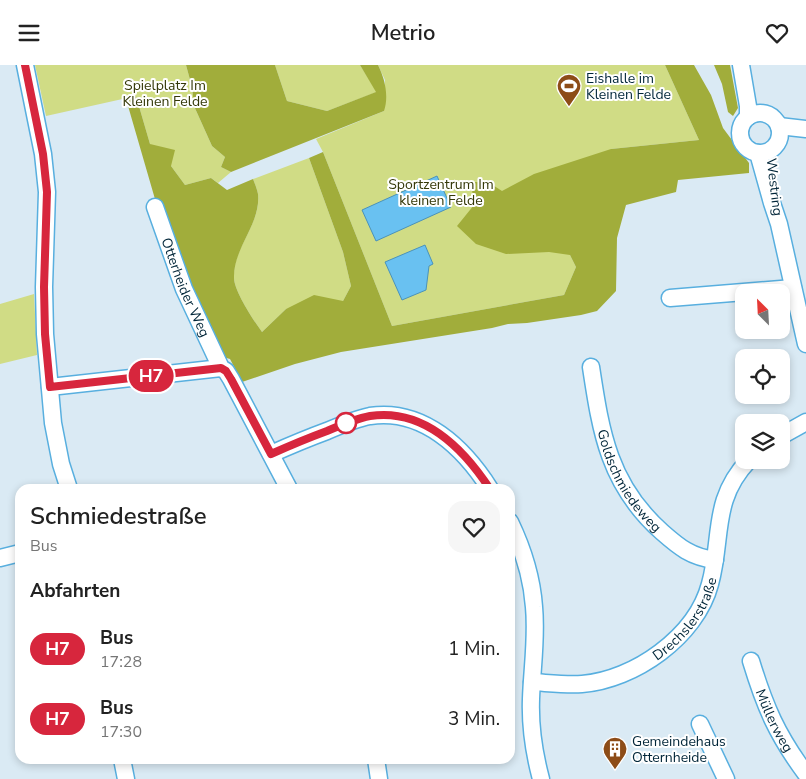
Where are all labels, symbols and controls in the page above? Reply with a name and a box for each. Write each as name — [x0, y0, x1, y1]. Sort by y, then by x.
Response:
text: Metrio — [371, 18, 435, 48]
icon: menu — [15, 19, 43, 47]
icon: heart — [763, 19, 791, 47]
place label: Eishalle im Kleinen Felde — [586, 69, 671, 104]
sports icon: Eishalle im Kleinen Felde — [556, 73, 582, 107]
park label: Spielplatz Im Kleinen Felde — [122, 76, 208, 111]
street label: Westring — [762, 157, 787, 217]
park label: Sportzentrum Im kleinen Felde — [388, 175, 494, 210]
street label: Otterheider Weg — [157, 235, 214, 340]
north arrow — [735, 284, 790, 339]
map controls — [735, 284, 790, 469]
button: locate — [735, 349, 790, 404]
line badge: H7 — [128, 360, 174, 392]
text: H7 — [139, 364, 163, 388]
unlabelled marker — [335, 412, 357, 434]
button: layers — [735, 414, 790, 469]
street label: Goldschmiedeweg — [593, 427, 665, 537]
text: Schmiedestraße — [30, 500, 207, 532]
button: heart — [448, 501, 500, 553]
text: Bus — [30, 535, 58, 557]
street label: Drechslerstraße — [649, 575, 721, 665]
text: Abfahrten — [30, 578, 120, 604]
text: Bus — [100, 625, 133, 651]
text: 1 Min. — [448, 636, 500, 662]
text: H7 — [45, 637, 70, 661]
text: 17:28 — [100, 651, 142, 673]
street label: Müllerweg — [751, 686, 798, 756]
text: Bus — [100, 695, 133, 721]
text: 3 Min. — [448, 706, 500, 732]
text: H7 — [45, 707, 70, 731]
text: 17:30 — [100, 721, 142, 743]
place label: Gemeindehaus Otternheide — [632, 732, 726, 767]
building icon: Gemeindehaus Otternheide — [602, 736, 628, 770]

